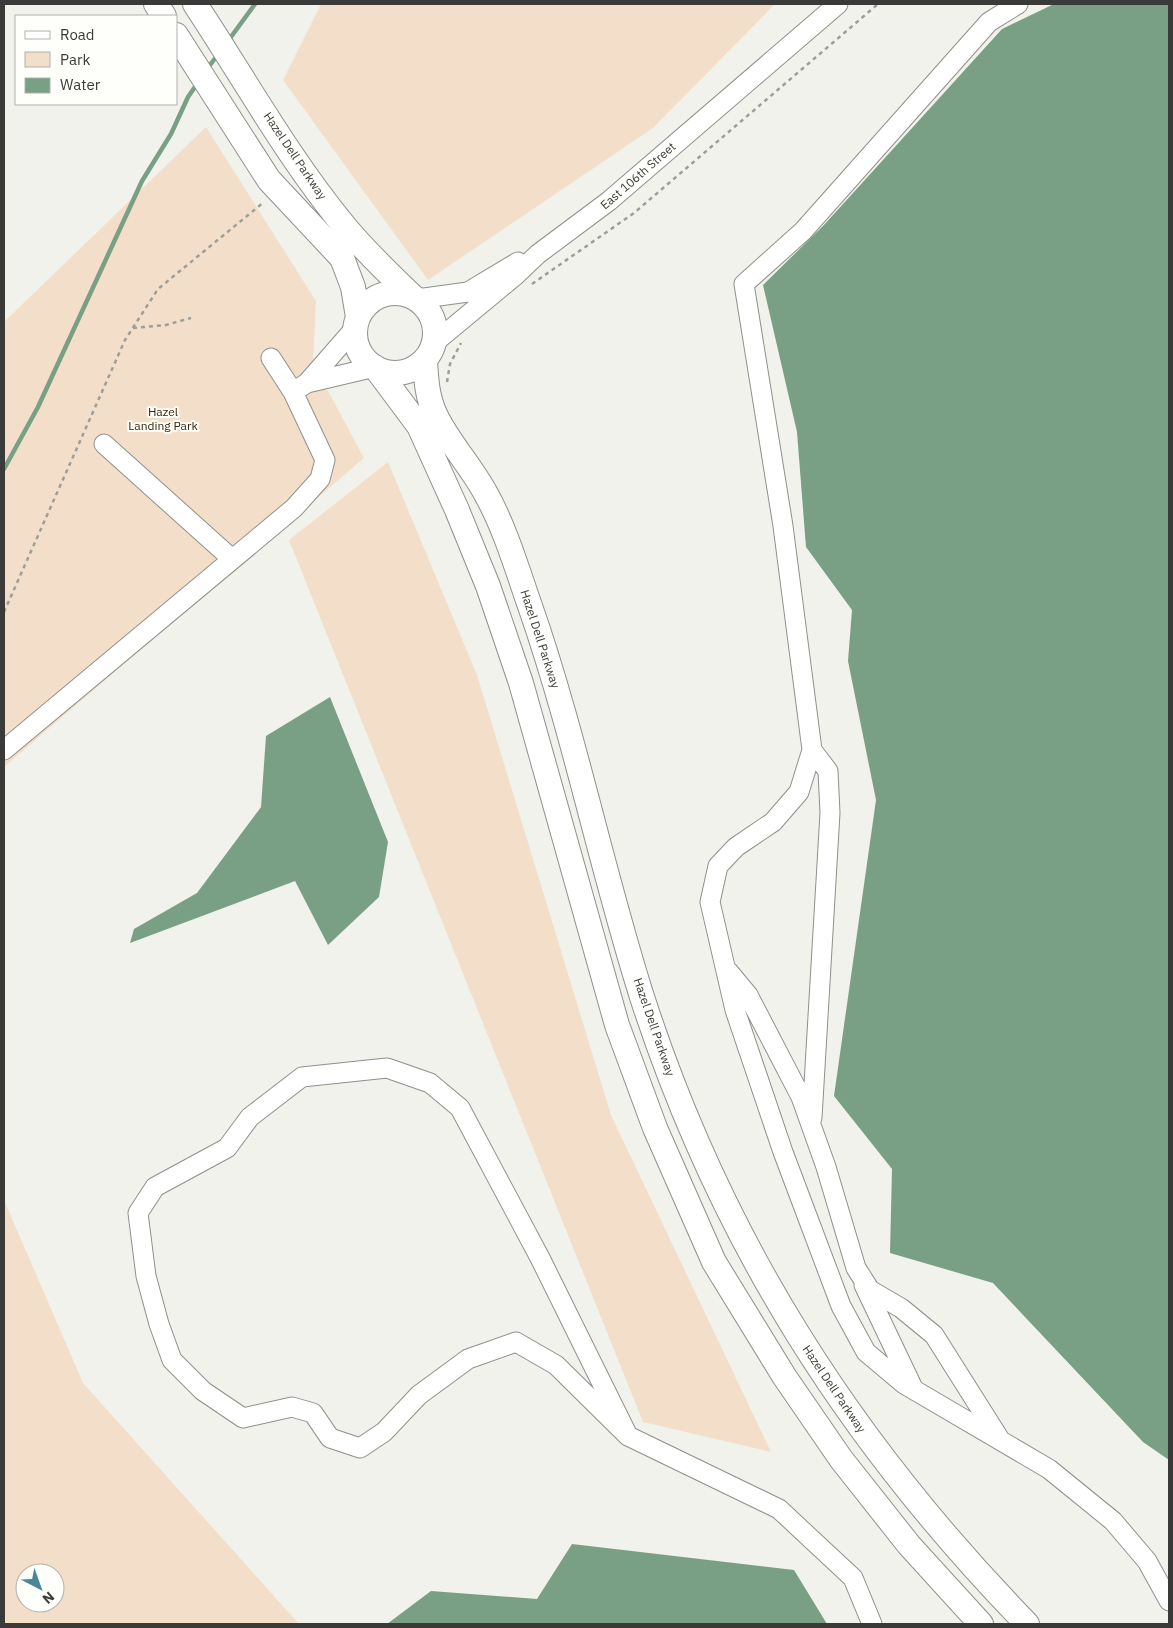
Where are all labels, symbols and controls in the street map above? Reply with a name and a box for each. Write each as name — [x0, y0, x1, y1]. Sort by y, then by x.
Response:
legend — [15, 15, 178, 105]
text: Road — [60, 25, 95, 44]
text: Park — [60, 50, 90, 69]
text: Water — [60, 75, 101, 94]
street label: Hazel Dell Parkway — [260, 109, 330, 202]
street label: East 106th Street — [597, 139, 678, 212]
park label: Hazel Landing Park — [128, 404, 198, 433]
street label: Hazel Dell Parkway — [517, 588, 563, 690]
street label: Hazel Dell Parkway — [631, 976, 678, 1078]
street label: Hazel Dell Parkway — [799, 1342, 869, 1435]
north arrow — [15, 1563, 65, 1613]
text: N — [39, 1588, 58, 1608]

